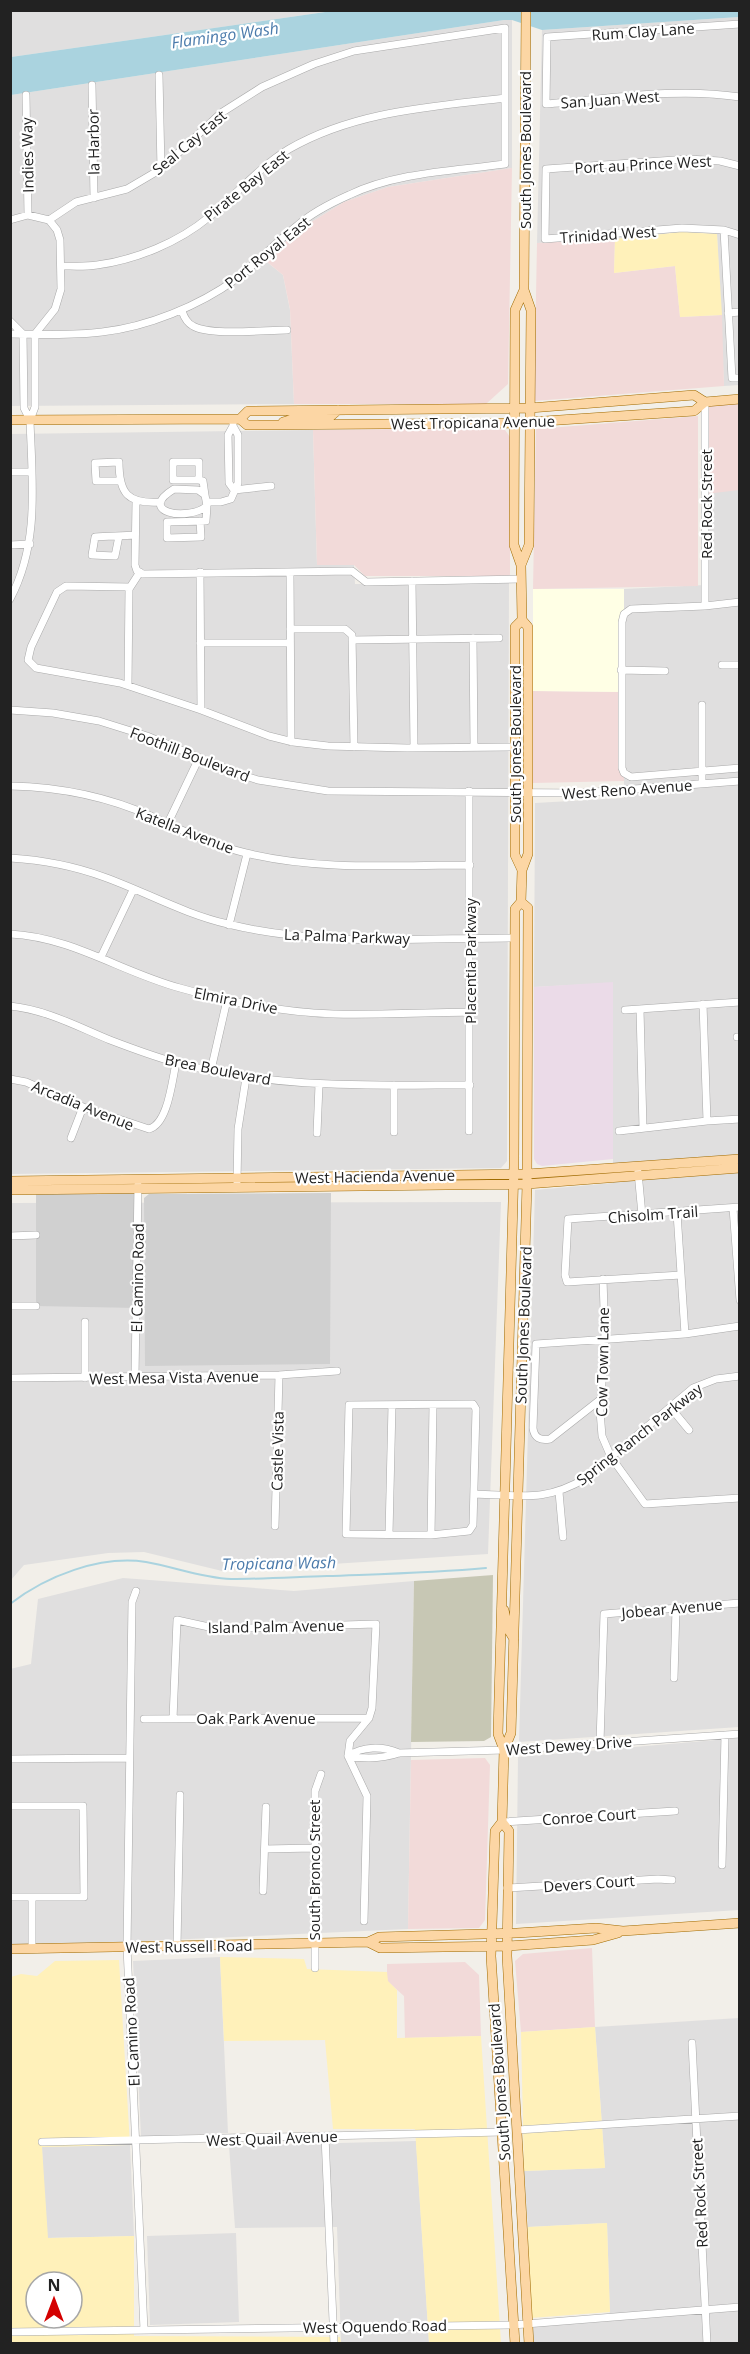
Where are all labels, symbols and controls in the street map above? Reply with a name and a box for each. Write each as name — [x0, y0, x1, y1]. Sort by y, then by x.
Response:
water label: Flamingo Wash — [170, 17, 280, 53]
street label: Rum Clay Lane — [591, 17, 695, 45]
street label: South Jones Boulevard — [515, 71, 535, 229]
street label: San Juan West — [560, 86, 660, 112]
street label: Seal Cay East — [148, 105, 230, 179]
street label: la Harbor — [82, 109, 104, 175]
street label: Indies Way — [16, 117, 38, 193]
street label: Pirate Bay East — [199, 145, 293, 225]
street label: Port au Prince West — [574, 150, 712, 178]
street label: Port Royal East — [220, 211, 314, 293]
street label: Trinidad West — [559, 221, 657, 247]
street label: West Tropicana Avenue — [391, 411, 555, 433]
street label: Red Rock Street — [696, 449, 716, 559]
street label: South Jones Boulevard — [505, 665, 525, 823]
street label: Foothill Boulevard — [127, 722, 253, 786]
street label: West Reno Avenue — [561, 774, 693, 804]
street label: Katella Avenue — [133, 802, 237, 858]
street label: Placentia Parkway — [460, 897, 480, 1024]
street label: La Palma Parkway — [284, 924, 411, 948]
street label: Elmira Drive — [192, 982, 280, 1018]
street label: Brea Boulevard — [163, 1049, 273, 1089]
street label: Arcadia Avenue — [29, 1075, 137, 1135]
street label: West Hacienda Avenue — [295, 1165, 455, 1187]
street label: Chisolm Trail — [607, 1201, 699, 1227]
street label: El Camino Road — [126, 1223, 148, 1333]
street label: South Jones Boulevard — [510, 1246, 536, 1404]
street label: Cow Town Lane — [591, 1307, 613, 1417]
street label: West Mesa Vista Avenue — [89, 1366, 259, 1388]
street label: Spring Ranch Parkway — [572, 1378, 706, 1489]
street label: Castle Vista — [266, 1411, 288, 1491]
water label: Tropicana Wash — [222, 1551, 336, 1575]
street label: Jobear Avenue — [619, 1594, 723, 1623]
street label: Island Palm Avenue — [207, 1615, 345, 1637]
street label: Oak Park Avenue — [196, 1708, 316, 1728]
street label: West Dewey Drive — [505, 1731, 633, 1759]
street label: South Bronco Street — [304, 1800, 324, 1940]
street label: Conroe Court — [541, 1803, 637, 1829]
street label: Devers Court — [543, 1870, 635, 1896]
street label: West Russell Road — [125, 1935, 253, 1957]
street label: El Camino Road — [118, 1977, 144, 2087]
street label: South Jones Boulevard — [484, 2003, 514, 2161]
street label: West Quail Avenue — [206, 2126, 338, 2150]
street label: Red Rock Street — [686, 2138, 712, 2248]
north arrow — [24, 2270, 84, 2330]
text: N — [47, 2274, 61, 2296]
street label: West Oquendo Road — [303, 2315, 447, 2337]

